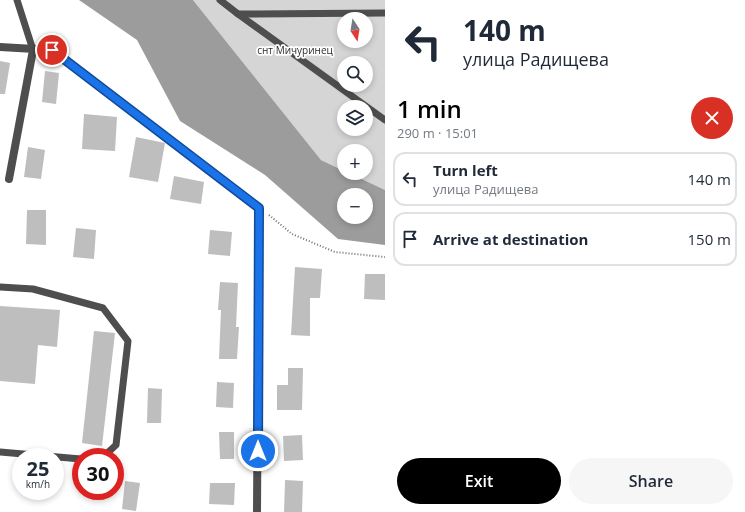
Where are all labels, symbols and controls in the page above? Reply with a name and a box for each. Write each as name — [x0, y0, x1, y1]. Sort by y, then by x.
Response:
text: 140 m — [463, 11, 546, 49]
north arrow — [337, 12, 373, 48]
map controls — [337, 12, 373, 224]
icon: left — [397, 16, 449, 68]
pin — [35, 33, 69, 67]
icon: arrive — [41, 39, 63, 61]
park label: снт Мичуринец — [257, 43, 333, 57]
text: улица Радищева — [463, 47, 609, 71]
button: search — [337, 56, 373, 92]
text: 1 min — [397, 92, 462, 125]
button: close — [691, 97, 733, 139]
button: layers — [337, 100, 373, 136]
text: 290 m · 15:01 — [397, 124, 478, 142]
button: + — [337, 144, 373, 180]
text: Turn left — [433, 160, 498, 180]
icon: left — [399, 168, 421, 190]
text: 140 m — [687, 169, 731, 189]
text: улица Радищева — [433, 180, 538, 198]
button: − — [337, 188, 373, 224]
icon: arrive — [399, 228, 421, 250]
text: Arrive at destination — [433, 229, 588, 249]
text: 150 m — [687, 229, 731, 249]
position arrow — [237, 430, 279, 472]
speed limit sign: 30 — [72, 448, 124, 500]
text: 25 — [27, 455, 49, 482]
button: Exit — [397, 458, 561, 504]
button: Share — [569, 458, 733, 504]
text: km/h — [26, 477, 50, 491]

